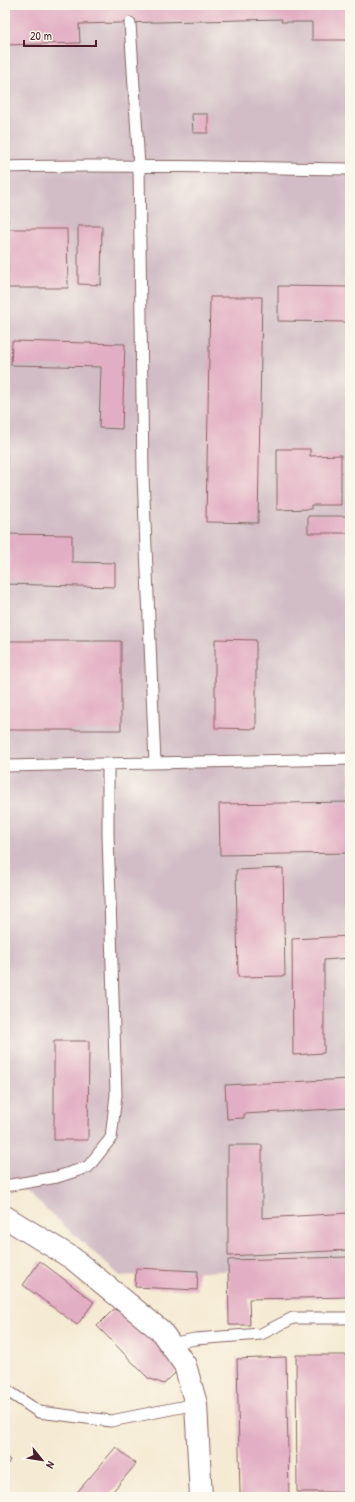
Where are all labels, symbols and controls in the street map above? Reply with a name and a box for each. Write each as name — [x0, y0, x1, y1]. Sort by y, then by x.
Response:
scale bar — [24, 22, 96, 48]
text: 20 m — [30, 27, 52, 44]
north arrow — [22, 1440, 62, 1480]
text: N — [43, 1459, 58, 1471]

